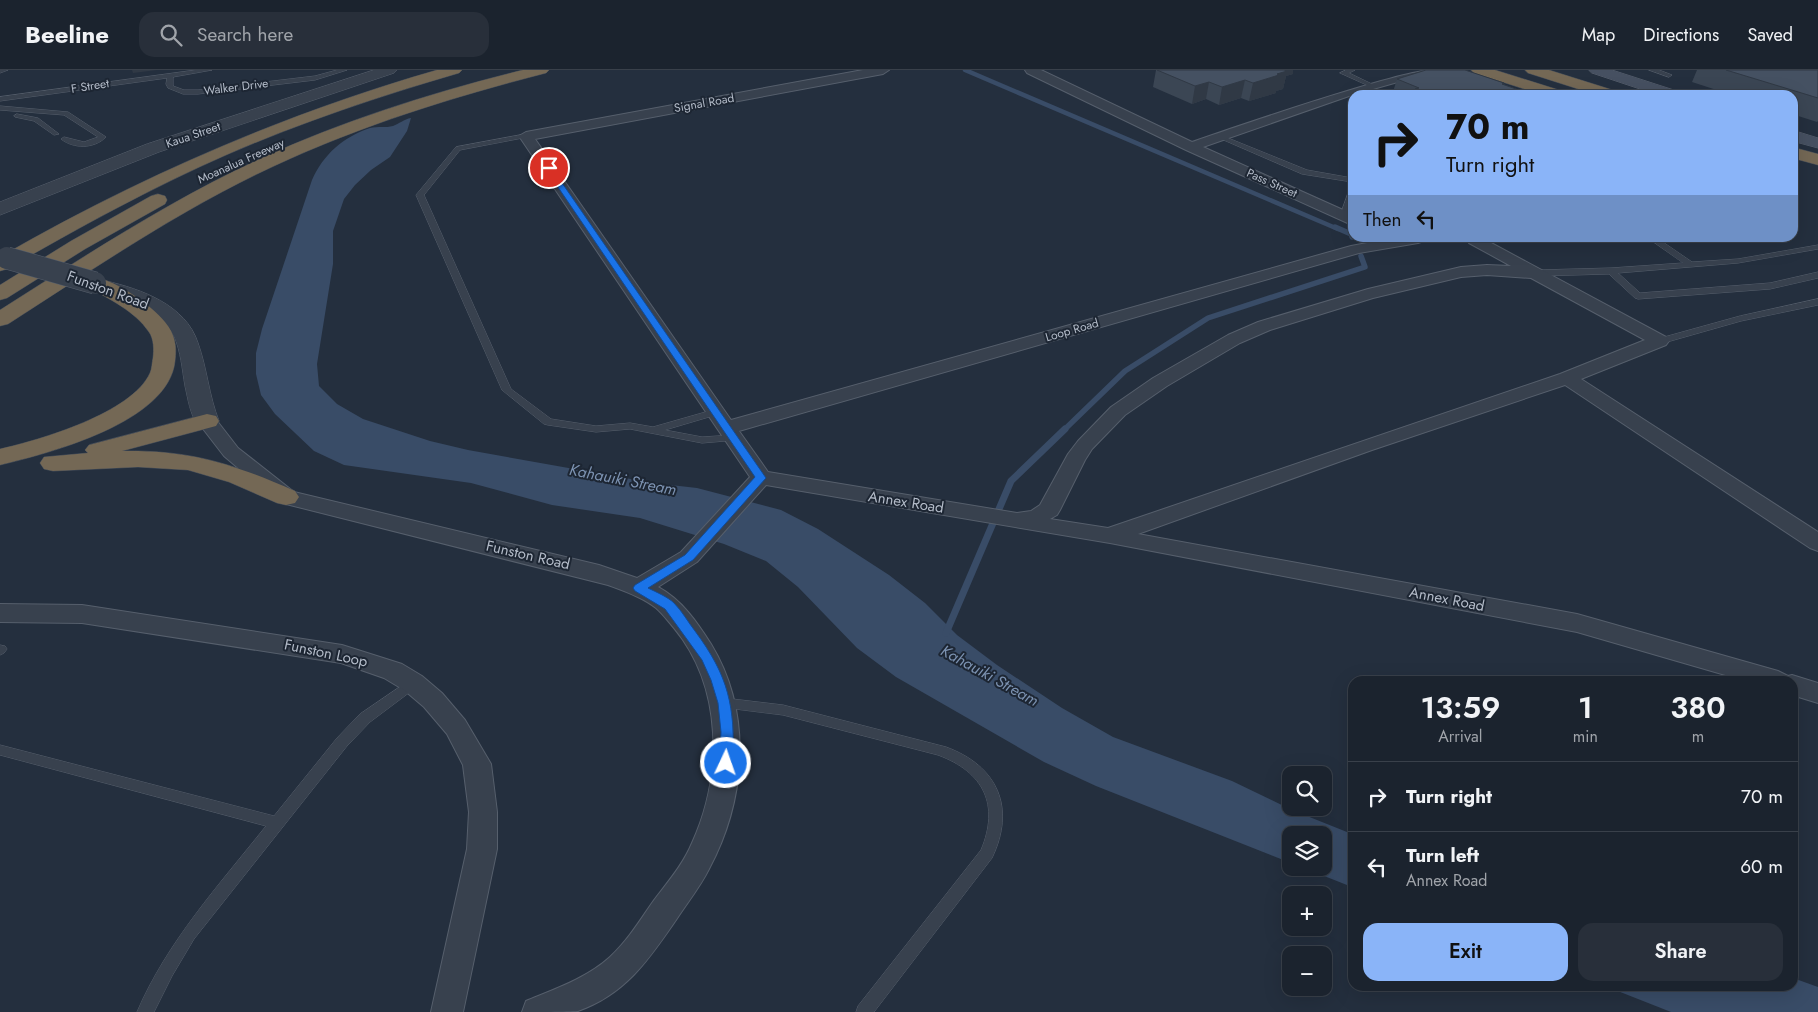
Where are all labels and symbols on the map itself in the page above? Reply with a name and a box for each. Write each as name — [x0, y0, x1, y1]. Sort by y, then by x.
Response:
street label: F Street — [70, 74, 110, 98]
street label: Walker Drive — [203, 74, 269, 100]
street label: Signal Road — [672, 89, 736, 117]
street label: Kaua Street — [163, 117, 223, 153]
street label: Moanalua Freeway — [195, 133, 288, 188]
pin — [528, 147, 570, 189]
street label: Pass Street — [1244, 164, 1300, 202]
street label: Funston Road — [64, 265, 152, 315]
street label: Loop Road — [1043, 314, 1101, 346]
water label: Kahauiki Stream — [567, 458, 678, 501]
street label: Annex Road — [867, 485, 945, 519]
street label: Funston Road — [484, 535, 572, 575]
street label: Annex Road — [1407, 581, 1487, 617]
street label: Funston Loop — [282, 633, 370, 673]
water label: Kahauiki Stream — [937, 639, 1043, 712]
position arrow — [699, 736, 751, 788]

